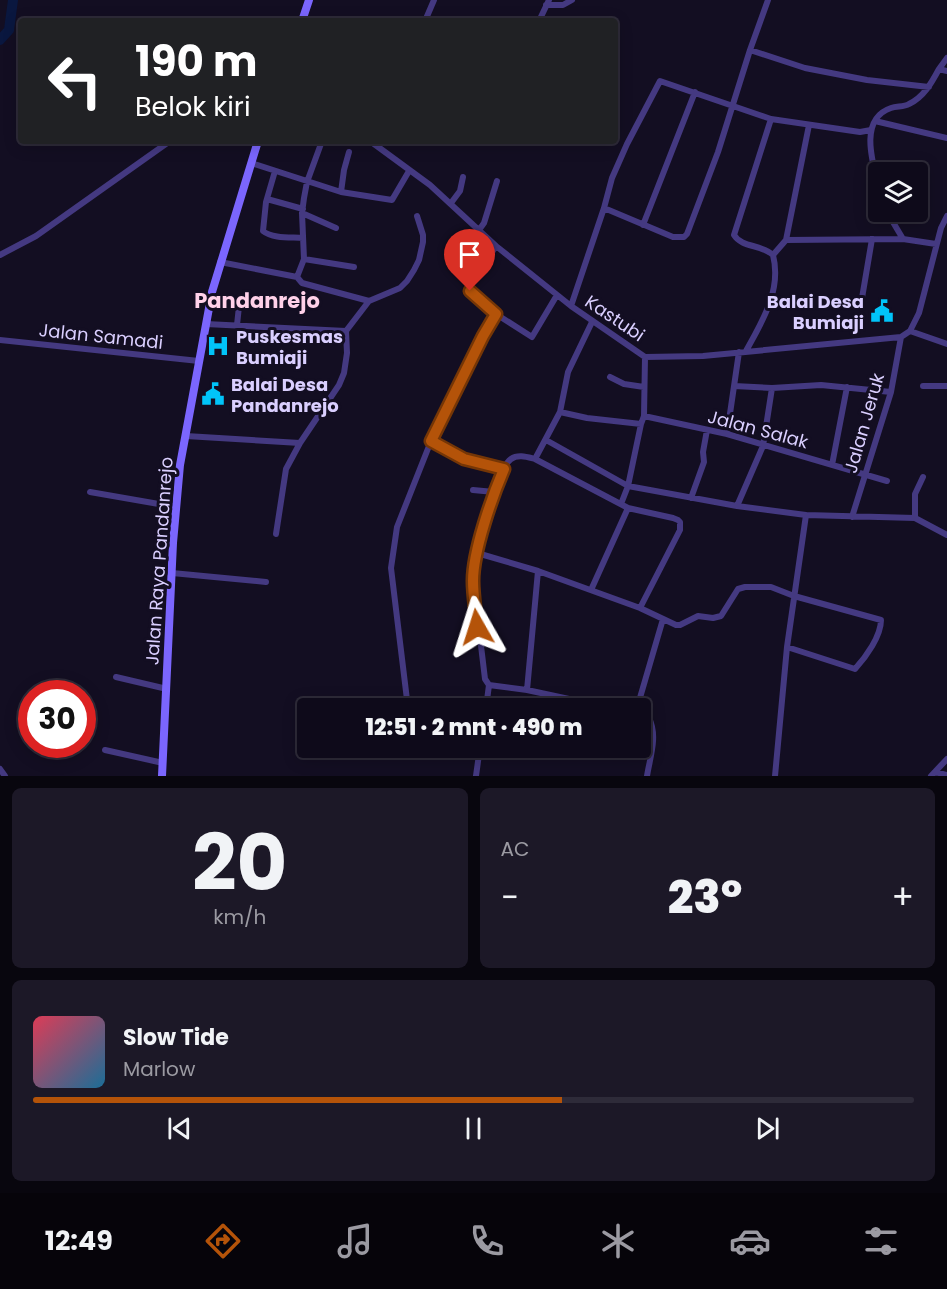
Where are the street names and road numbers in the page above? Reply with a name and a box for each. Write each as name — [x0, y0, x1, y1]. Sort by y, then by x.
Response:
street label: Kastubi — [580, 289, 650, 347]
street label: Jalan Samadi — [38, 317, 164, 355]
street label: Jalan Jeruk — [838, 369, 890, 476]
street label: Jalan Salak — [705, 404, 812, 455]
street label: Jalan Raya Pandanrejo — [139, 456, 179, 666]

